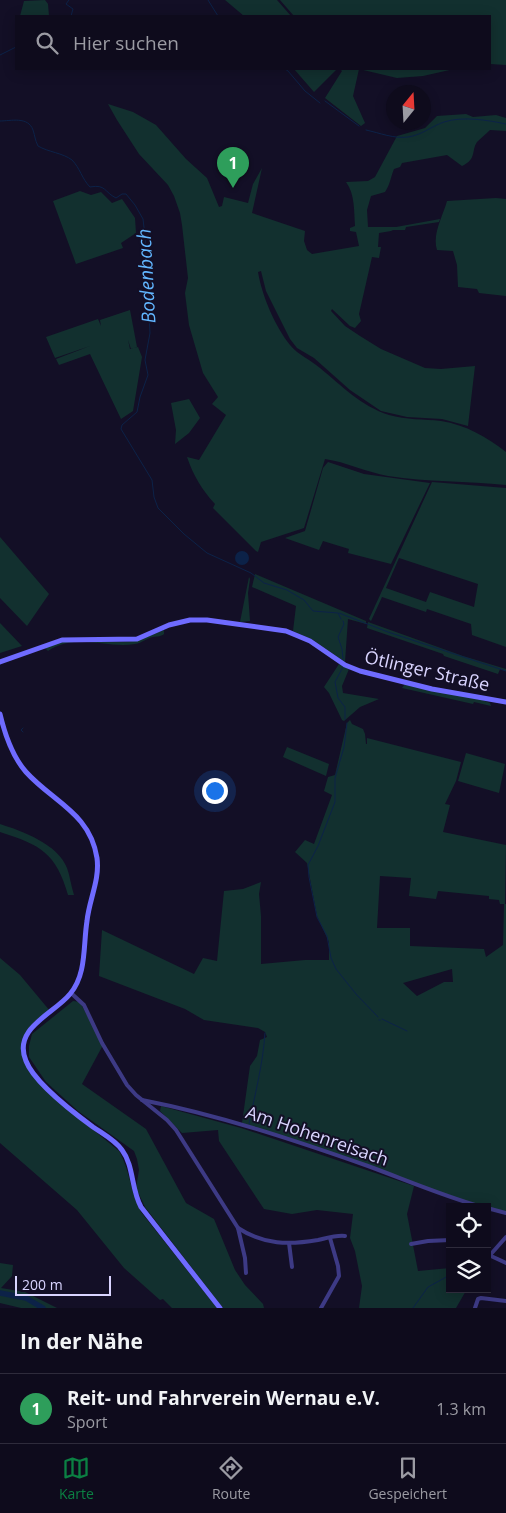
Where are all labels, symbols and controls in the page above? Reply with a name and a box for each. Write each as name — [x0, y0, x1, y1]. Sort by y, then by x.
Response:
search box — [15, 15, 491, 70]
icon: search — [33, 29, 61, 57]
text: Hier suchen — [73, 30, 179, 56]
north arrow — [386, 85, 431, 130]
pin: 1 — [217, 147, 249, 188]
water label: Bodenbach — [131, 228, 161, 324]
street label: Ötlinger Straße — [362, 644, 492, 696]
your location — [202, 778, 228, 804]
street label: Am Hohenreisach — [243, 1099, 392, 1171]
map controls — [446, 1203, 491, 1293]
button: locate — [446, 1203, 491, 1248]
button: layers — [446, 1248, 491, 1293]
scale bar — [15, 1273, 111, 1296]
text: 200 m — [22, 1275, 63, 1294]
text: In der Nähe — [20, 1327, 143, 1355]
text: Reit- und Fahrverein Wernau e.V. — [67, 1385, 380, 1411]
text: 1 — [31, 1398, 41, 1420]
text: 1.3 km — [436, 1398, 486, 1420]
text: Sport — [67, 1411, 107, 1433]
tab: Karte — [59, 1454, 94, 1503]
tab: Route — [212, 1454, 250, 1503]
tab: Gespeichert — [368, 1454, 447, 1503]

